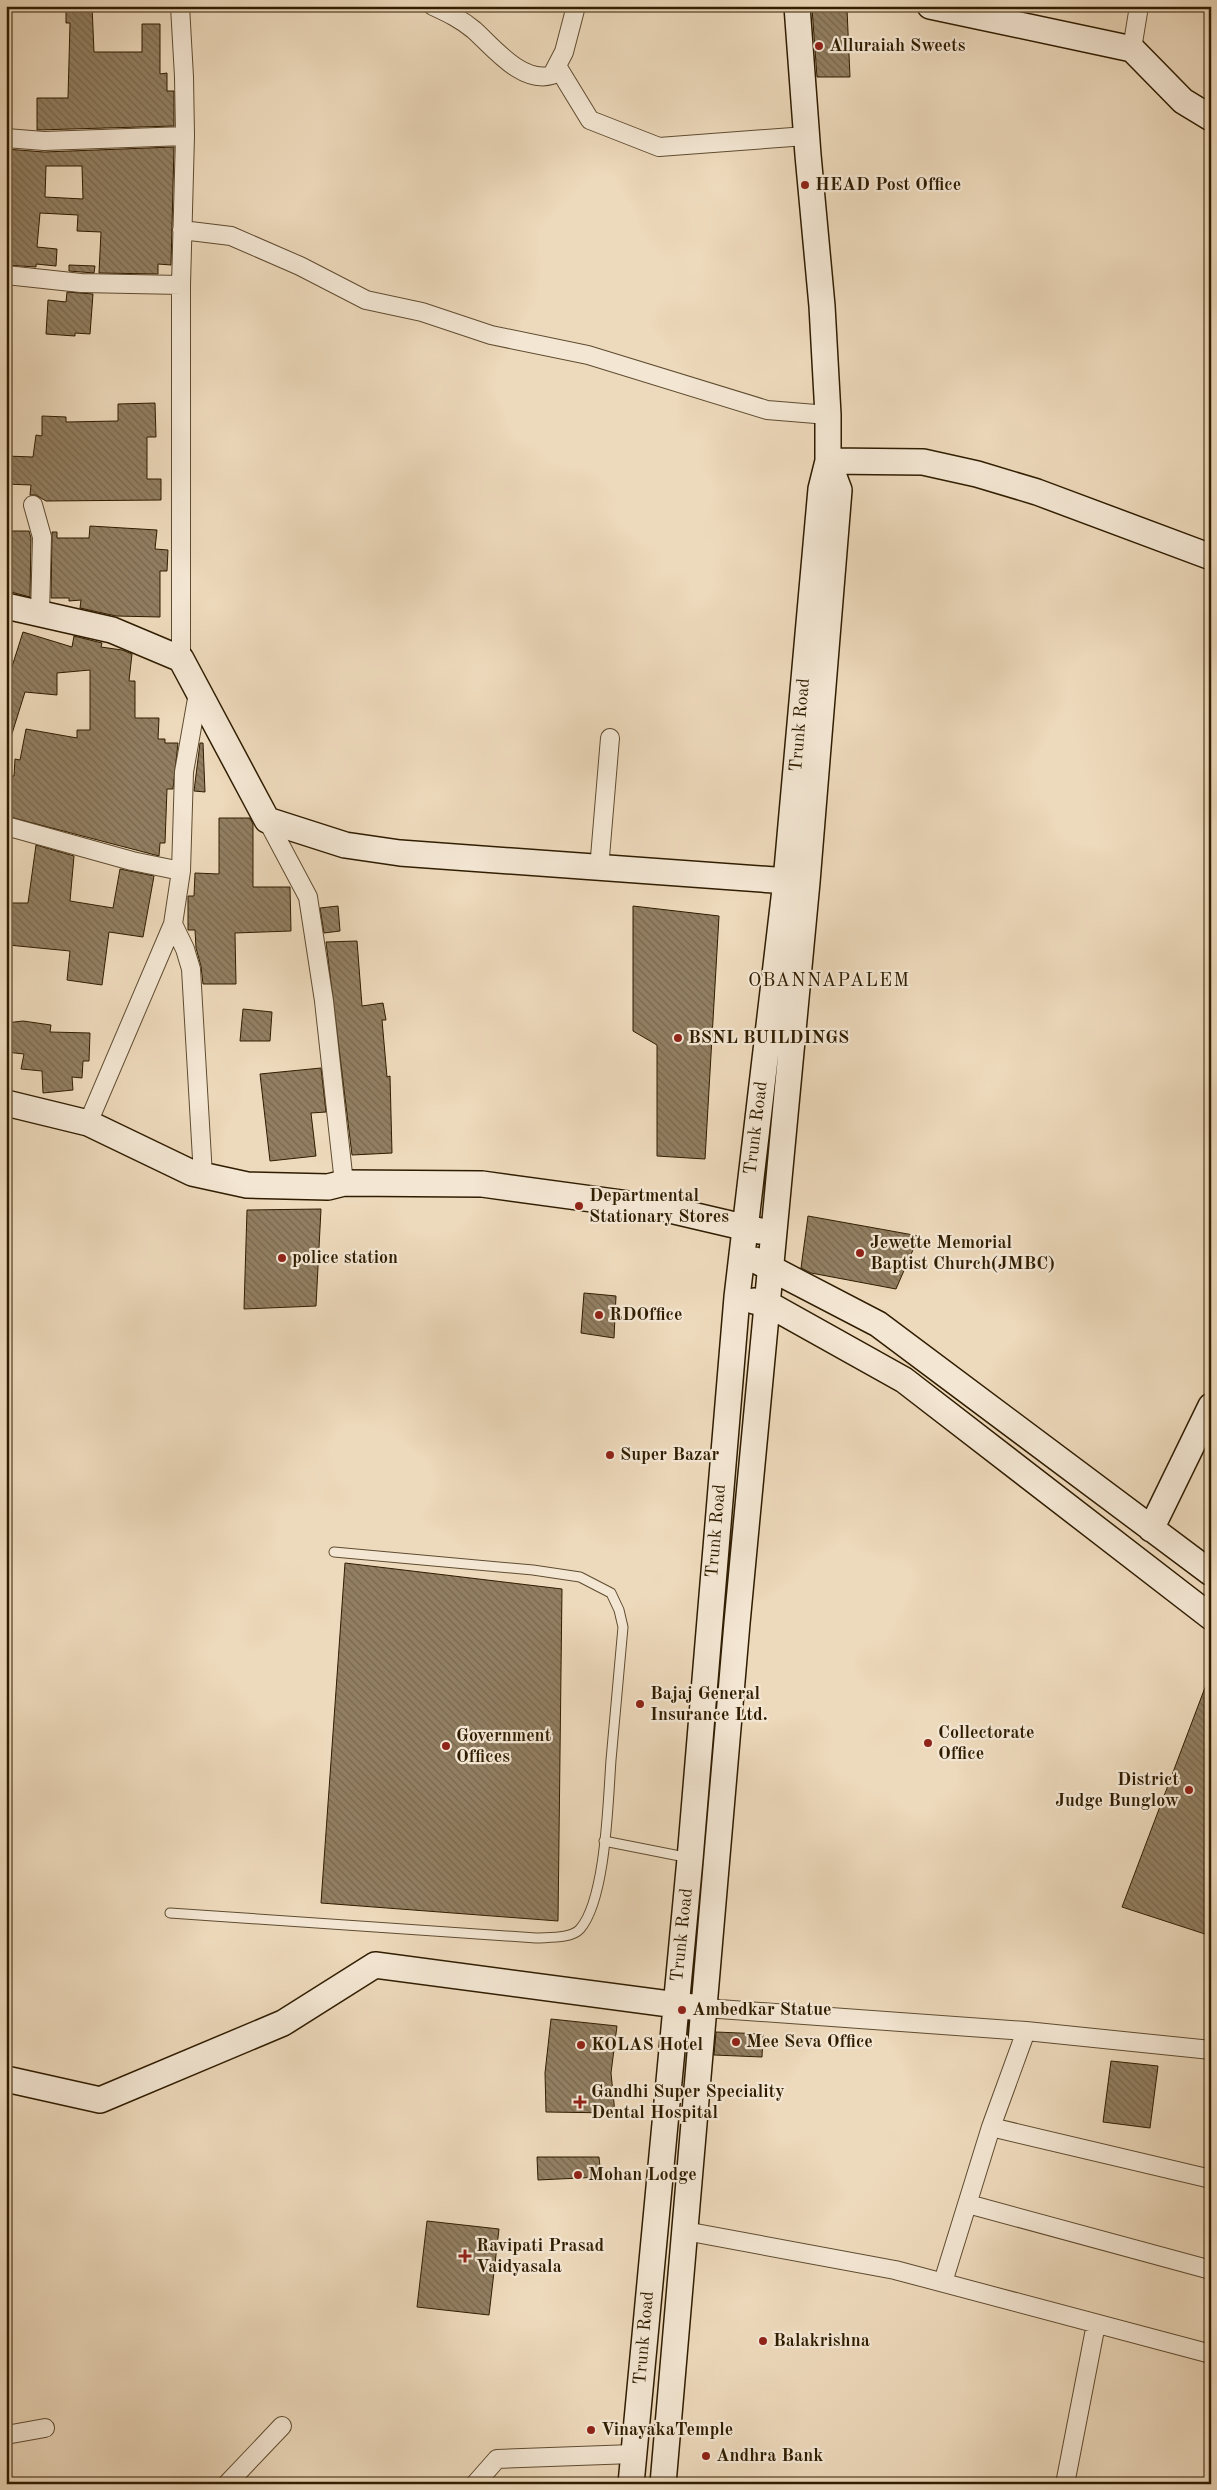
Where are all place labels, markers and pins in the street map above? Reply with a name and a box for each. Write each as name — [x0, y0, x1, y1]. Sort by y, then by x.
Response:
place label: Alluraiah Sweets — [829, 37, 966, 55]
marker: Alluraiah Sweets — [813, 40, 825, 52]
place label: HEAD Post Office — [815, 176, 961, 194]
marker: HEAD Post Office — [799, 179, 811, 191]
place label: BSNL BUILDINGS — [688, 1029, 849, 1047]
marker: BSNL BUILDINGS — [672, 1032, 684, 1044]
place label: Departmental Stationary Stores — [589, 1187, 729, 1226]
marker: Departmental Stationary Stores — [573, 1200, 585, 1212]
place label: Jewette Memorial Baptist Church(JMBC) — [870, 1234, 1055, 1273]
marker: Jewette Memorial Baptist Church(JMBC) — [854, 1247, 866, 1259]
place label: police station — [292, 1249, 398, 1267]
marker: police station — [276, 1252, 288, 1264]
place label: RDOffice — [609, 1306, 682, 1324]
marker: RDOffice — [593, 1309, 605, 1321]
place label: Super Bazar — [620, 1446, 720, 1464]
marker: Super Bazar — [604, 1449, 616, 1461]
place label: Bajaj General Insurance Ltd. — [650, 1685, 768, 1724]
marker: Bajaj General Insurance Ltd. — [634, 1698, 646, 1710]
place label: Collectorate Office — [938, 1724, 1035, 1763]
place label: Government Offices — [456, 1727, 552, 1766]
marker: Collectorate Office — [922, 1737, 934, 1749]
marker: Government Offices — [440, 1740, 452, 1752]
place label: District Judge Bunglow — [1055, 1771, 1179, 1810]
marker: District Judge Bunglow — [1183, 1784, 1195, 1796]
place label: Ambedkar Statue — [692, 2001, 832, 2019]
marker: Ambedkar Statue — [676, 2004, 688, 2016]
place label: Mee Seva Office — [746, 2033, 873, 2051]
place label: KOLAS Hotel — [591, 2036, 704, 2054]
marker: Mee Seva Office — [730, 2036, 742, 2048]
marker: KOLAS Hotel — [575, 2039, 587, 2051]
place label: Gandhi Super Speciality Dental Hospital — [591, 2083, 785, 2122]
marker: Gandhi Super Speciality Dental Hospital — [573, 2095, 587, 2109]
place label: Mohan Lodge — [588, 2166, 697, 2184]
marker: Mohan Lodge — [572, 2169, 584, 2181]
place label: Ravipati Prasad Vaidyasala — [476, 2237, 605, 2276]
marker: Ravipati Prasad Vaidyasala — [458, 2249, 472, 2263]
place label: Balakrishna — [773, 2332, 870, 2350]
marker: Balakrishna — [757, 2335, 769, 2347]
place label: VinayakaTemple — [601, 2421, 733, 2439]
marker: VinayakaTemple — [585, 2424, 597, 2436]
place label: Andhra Bank — [716, 2447, 823, 2465]
marker: Andhra Bank — [700, 2450, 712, 2462]

